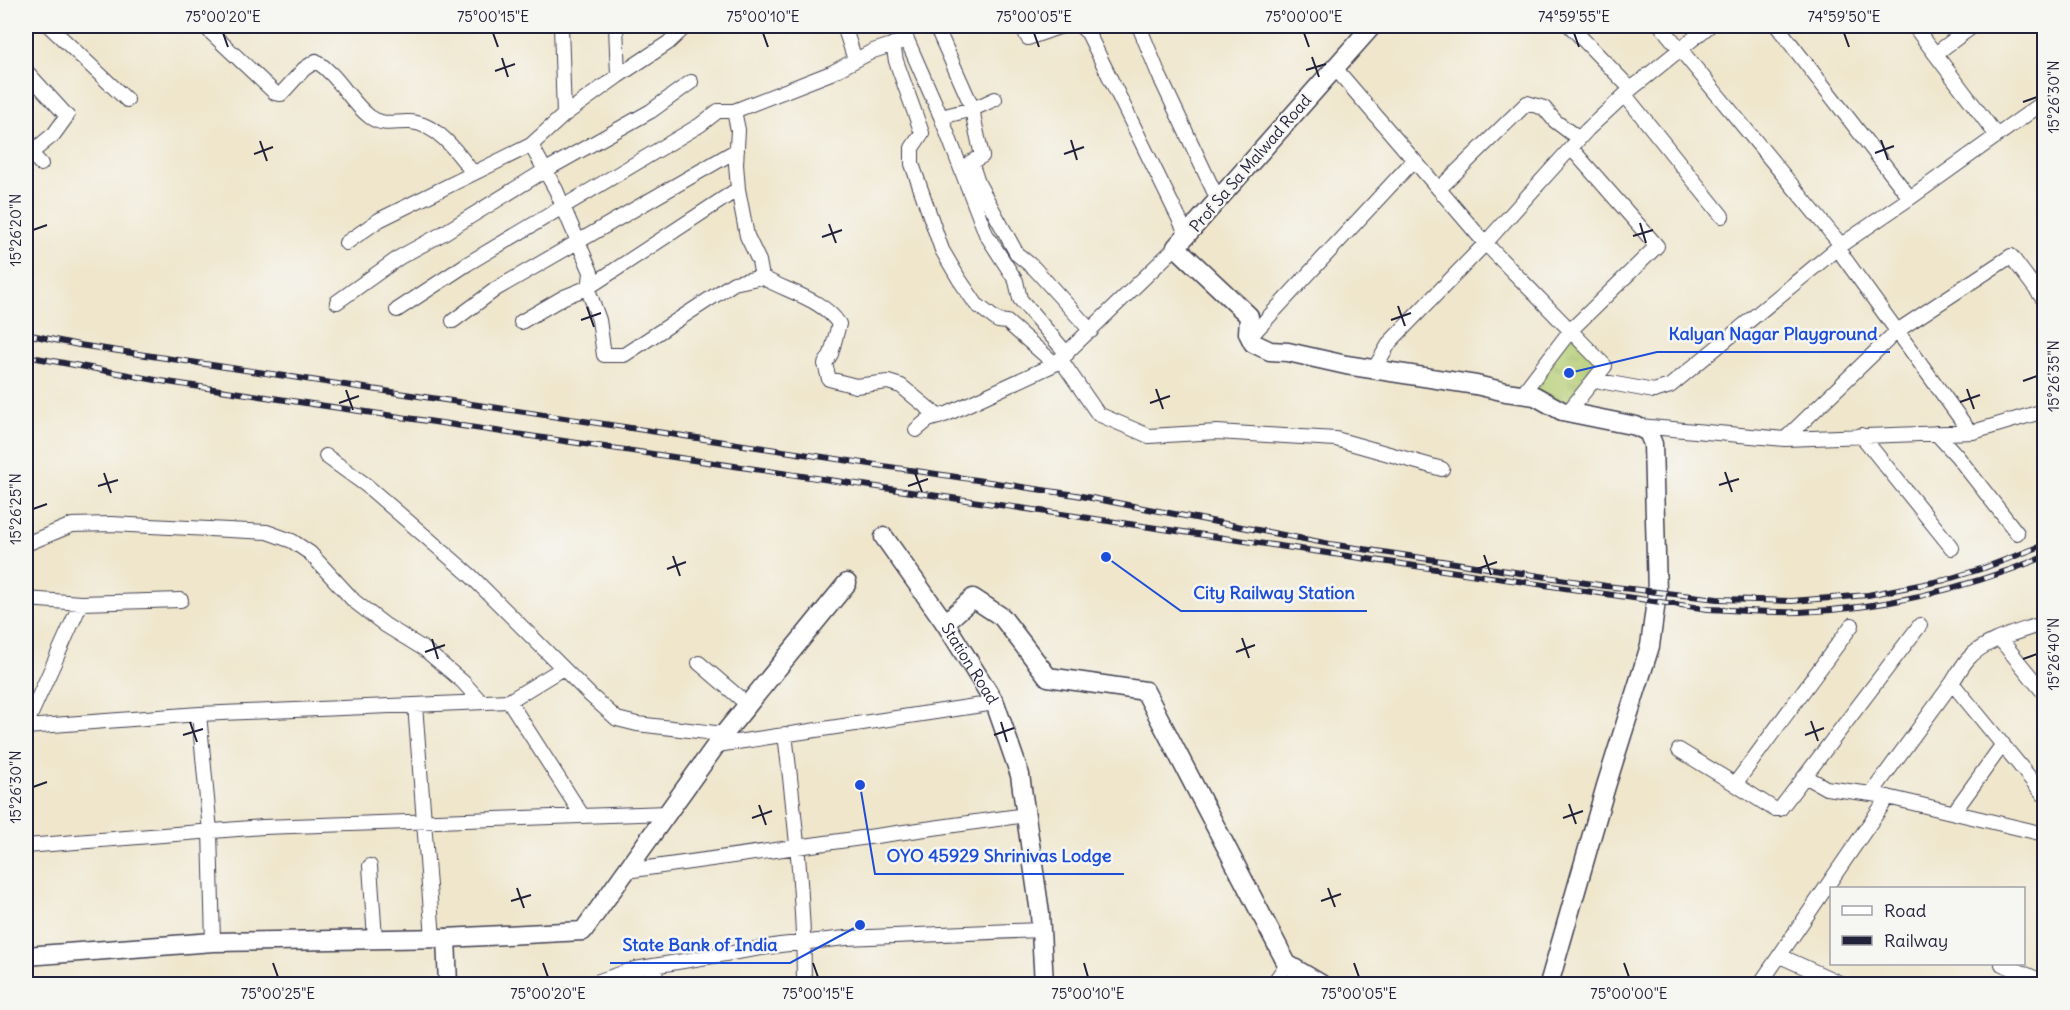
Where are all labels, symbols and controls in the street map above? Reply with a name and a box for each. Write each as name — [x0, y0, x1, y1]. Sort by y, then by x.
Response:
text: 75°00'20"E — [185, 7, 261, 26]
text: 75°00'15"E — [457, 7, 529, 26]
text: 75°00'10"E — [726, 7, 800, 26]
text: 75°00'05"E — [996, 7, 1072, 26]
text: 75°00'00"E — [1265, 7, 1343, 26]
text: 74°59'55"E — [1538, 7, 1610, 26]
text: 74°59'50"E — [1807, 7, 1881, 26]
text: 15°26'30"N — [2044, 60, 2063, 134]
street label: Prof Sa Sa Malwad Road — [1185, 90, 1315, 236]
text: 15°26'20"N — [6, 194, 25, 266]
callout: Kalyan Nagar Playground — [1657, 316, 1890, 352]
text: Kalyan Nagar Playground — [1668, 322, 1878, 345]
text: 15°26'35"N — [2044, 340, 2063, 412]
text: 15°26'25"N — [6, 473, 25, 545]
callout: City Railway Station — [1181, 575, 1367, 611]
text: City Railway Station — [1193, 581, 1355, 604]
text: 15°26'40"N — [2044, 618, 2063, 690]
street label: Station Road — [937, 619, 1003, 708]
text: 15°26'30"N — [6, 750, 25, 824]
callout: OYO 45929 Shrinivas Lodge — [875, 838, 1124, 874]
text: OYO 45929 Shrinivas Lodge — [887, 844, 1112, 867]
legend — [1830, 887, 2025, 965]
text: Road — [1884, 899, 1927, 922]
callout: State Bank of India — [610, 927, 790, 963]
text: Railway — [1884, 929, 1948, 952]
text: State Bank of India — [622, 933, 778, 956]
text: 75°00'25"E — [241, 984, 315, 1003]
text: 75°00'20"E — [510, 984, 586, 1003]
text: 75°00'15"E — [782, 984, 854, 1003]
text: 75°00'10"E — [1051, 984, 1125, 1003]
text: 75°00'05"E — [1321, 984, 1397, 1003]
text: 75°00'00"E — [1590, 984, 1668, 1003]

